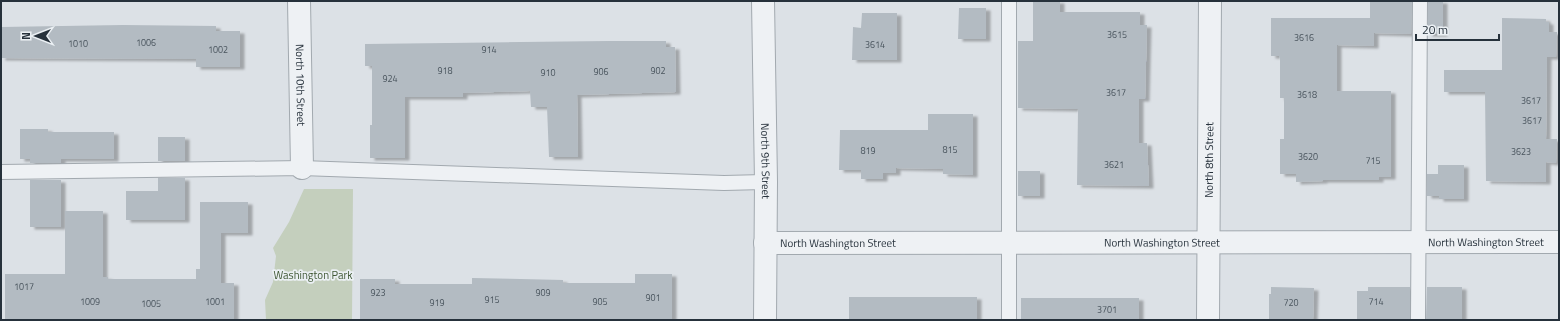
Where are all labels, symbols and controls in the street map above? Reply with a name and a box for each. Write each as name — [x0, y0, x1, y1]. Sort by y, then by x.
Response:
north arrow — [16, 16, 56, 56]
scale bar — [1416, 16, 1499, 42]
text: 20 m — [1422, 20, 1448, 39]
house number: 3615 — [1107, 28, 1127, 41]
house number: 3616 — [1294, 31, 1314, 44]
text: N — [18, 32, 34, 40]
house number: 1006 — [136, 36, 156, 49]
house number: 1010 — [68, 37, 88, 50]
house number: 3614 — [865, 38, 885, 51]
house number: 1002 — [208, 43, 228, 56]
house number: 914 — [481, 43, 497, 56]
street label: North 10th Street — [292, 44, 309, 126]
house number: 918 — [437, 64, 453, 77]
house number: 902 — [650, 64, 666, 77]
house number: 906 — [593, 65, 609, 78]
house number: 910 — [540, 66, 556, 79]
house number: 924 — [382, 72, 398, 85]
house number: 3617 — [1106, 86, 1126, 99]
house number: 3618 — [1297, 88, 1317, 101]
house number: 3617 — [1521, 94, 1541, 107]
house number: 3617 — [1522, 114, 1542, 127]
street label: North 8th Street — [1201, 122, 1217, 198]
street label: North 9th Street — [757, 123, 774, 199]
house number: 815 — [942, 143, 958, 156]
house number: 819 — [860, 144, 876, 157]
house number: 3623 — [1511, 145, 1531, 158]
house number: 3620 — [1298, 150, 1318, 163]
house number: 715 — [1365, 154, 1381, 167]
house number: 3621 — [1104, 158, 1124, 171]
street label: North Washington Street — [1104, 234, 1220, 251]
street label: North Washington Street — [1428, 234, 1544, 250]
street label: North Washington Street — [780, 235, 896, 251]
park label: Washington Park — [273, 267, 353, 283]
house number: 1017 — [14, 280, 34, 293]
house number: 923 — [370, 286, 386, 299]
house number: 909 — [535, 286, 551, 299]
house number: 901 — [645, 291, 661, 304]
house number: 915 — [484, 293, 500, 306]
house number: 1009 — [80, 295, 100, 308]
house number: 1001 — [205, 295, 225, 308]
house number: 905 — [592, 295, 608, 308]
house number: 714 — [1368, 295, 1384, 308]
house number: 919 — [429, 296, 445, 309]
house number: 720 — [1283, 296, 1299, 309]
house number: 1005 — [141, 297, 161, 310]
house number: 3701 — [1097, 303, 1117, 316]

